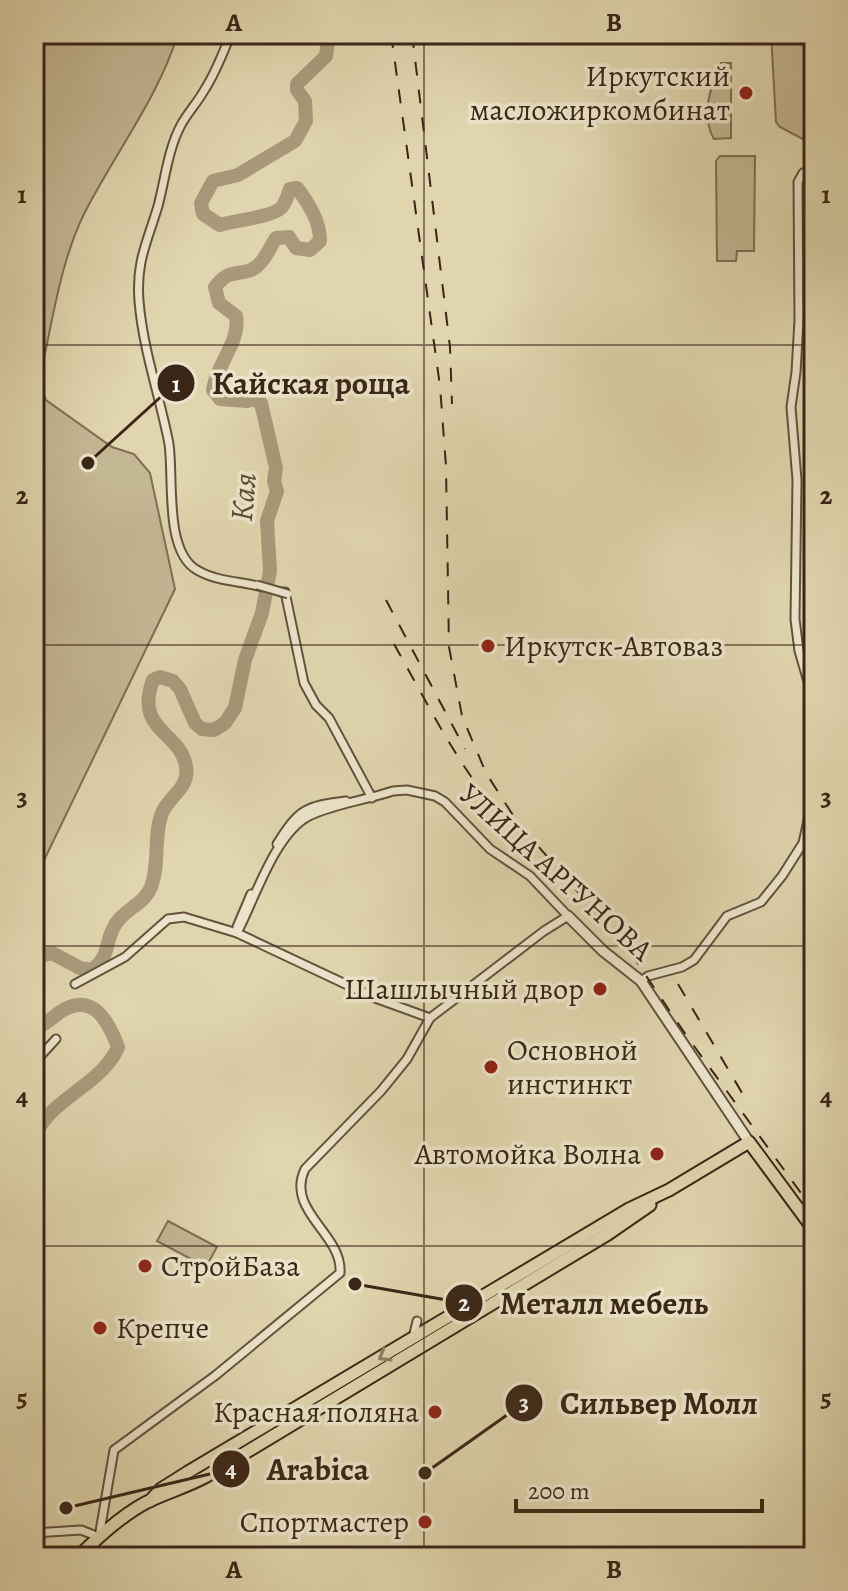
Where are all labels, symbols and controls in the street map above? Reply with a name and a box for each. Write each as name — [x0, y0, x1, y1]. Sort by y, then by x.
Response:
text: A — [225, 5, 243, 40]
text: B — [606, 5, 622, 40]
place label: Иркутский масложиркомбинат — [469, 56, 730, 130]
marker: Иркутский масложиркомбинат — [737, 84, 755, 102]
text: 1 — [17, 177, 27, 212]
text: 1 — [821, 177, 831, 212]
callout: Кайская роща — [156, 355, 426, 411]
text: Кайская роща — [212, 361, 411, 405]
text: 1 — [172, 368, 181, 400]
water label: Кая — [219, 471, 267, 523]
text: 2 — [16, 478, 29, 513]
text: 2 — [820, 478, 833, 513]
place label: Иркутск-Автоваз — [504, 626, 723, 666]
marker: Иркутск-Автоваз — [479, 637, 497, 655]
street label: УЛИЦА АРГУНОВА — [450, 774, 662, 970]
text: 3 — [16, 779, 28, 814]
text: 3 — [820, 779, 832, 814]
place label: Шашлычный двор — [344, 969, 584, 1009]
marker: Шашлычный двор — [591, 980, 609, 998]
place label: Основной инстинкт — [507, 1030, 638, 1104]
marker: Основной инстинкт — [482, 1058, 500, 1076]
text: 4 — [16, 1079, 28, 1114]
text: 4 — [820, 1079, 832, 1114]
place label: Автомойка Волна — [414, 1134, 641, 1174]
marker: Автомойка Волна — [648, 1145, 666, 1163]
place label: СтройБаза — [161, 1246, 300, 1286]
marker: СтройБаза — [136, 1257, 154, 1275]
callout: Металл мебель — [444, 1275, 724, 1331]
text: Металл мебель — [500, 1281, 709, 1325]
text: 2 — [458, 1287, 470, 1319]
place label: Крепче — [116, 1308, 209, 1348]
marker: Крепче — [91, 1319, 109, 1337]
one-way arrow — [378, 1346, 393, 1361]
callout: Сильвер Молл — [504, 1375, 773, 1431]
text: 5 — [16, 1380, 28, 1415]
text: 5 — [820, 1380, 832, 1415]
text: Сильвер Молл — [560, 1381, 758, 1425]
text: 3 — [519, 1387, 529, 1419]
place label: Красная поляна — [213, 1392, 419, 1432]
marker: Красная поляна — [426, 1403, 444, 1421]
callout: Arabica — [211, 1441, 385, 1497]
text: Arabica — [266, 1447, 370, 1491]
text: 4 — [225, 1453, 237, 1485]
scale bar — [516, 1463, 762, 1513]
text: 200 m — [528, 1475, 590, 1507]
place label: Спортмастер — [240, 1502, 409, 1542]
marker: Спортмастер — [416, 1513, 434, 1531]
text: A — [225, 1552, 243, 1587]
text: B — [606, 1552, 622, 1587]

